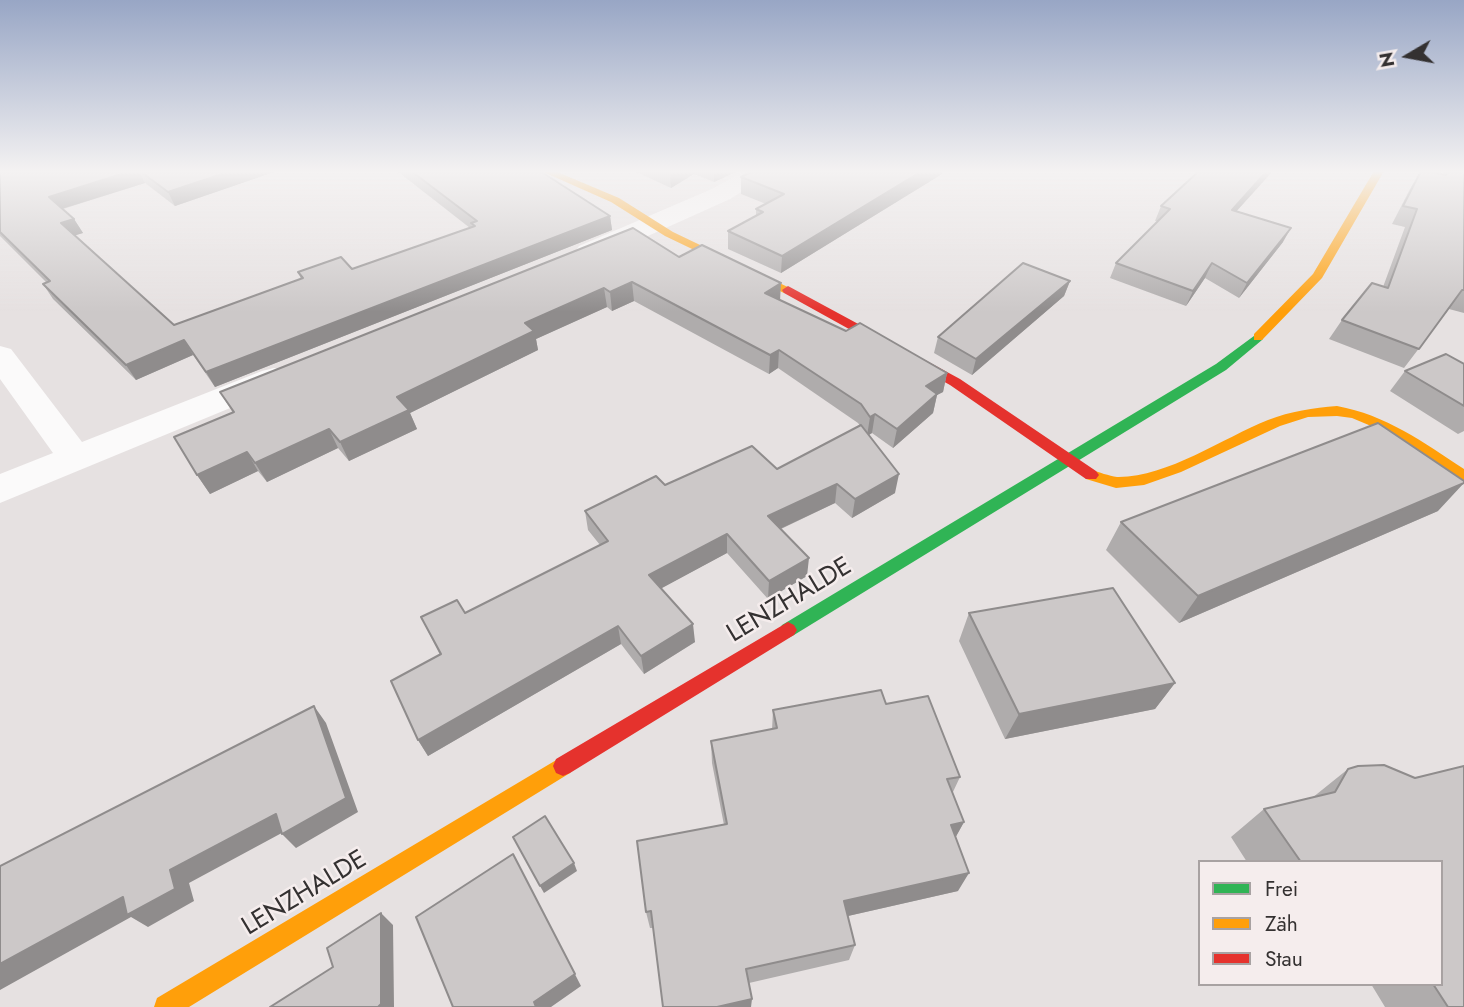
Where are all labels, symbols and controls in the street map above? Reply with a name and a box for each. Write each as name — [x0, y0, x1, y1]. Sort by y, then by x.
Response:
north arrow — [1373, 21, 1443, 91]
text: N — [1372, 50, 1401, 70]
street label: LENZHALDE — [722, 552, 858, 650]
street label: LENZHALDE — [237, 845, 373, 943]
legend — [1198, 860, 1443, 986]
text: Frei — [1265, 874, 1298, 904]
text: Zäh — [1265, 909, 1298, 939]
text: Stau — [1265, 944, 1303, 974]

